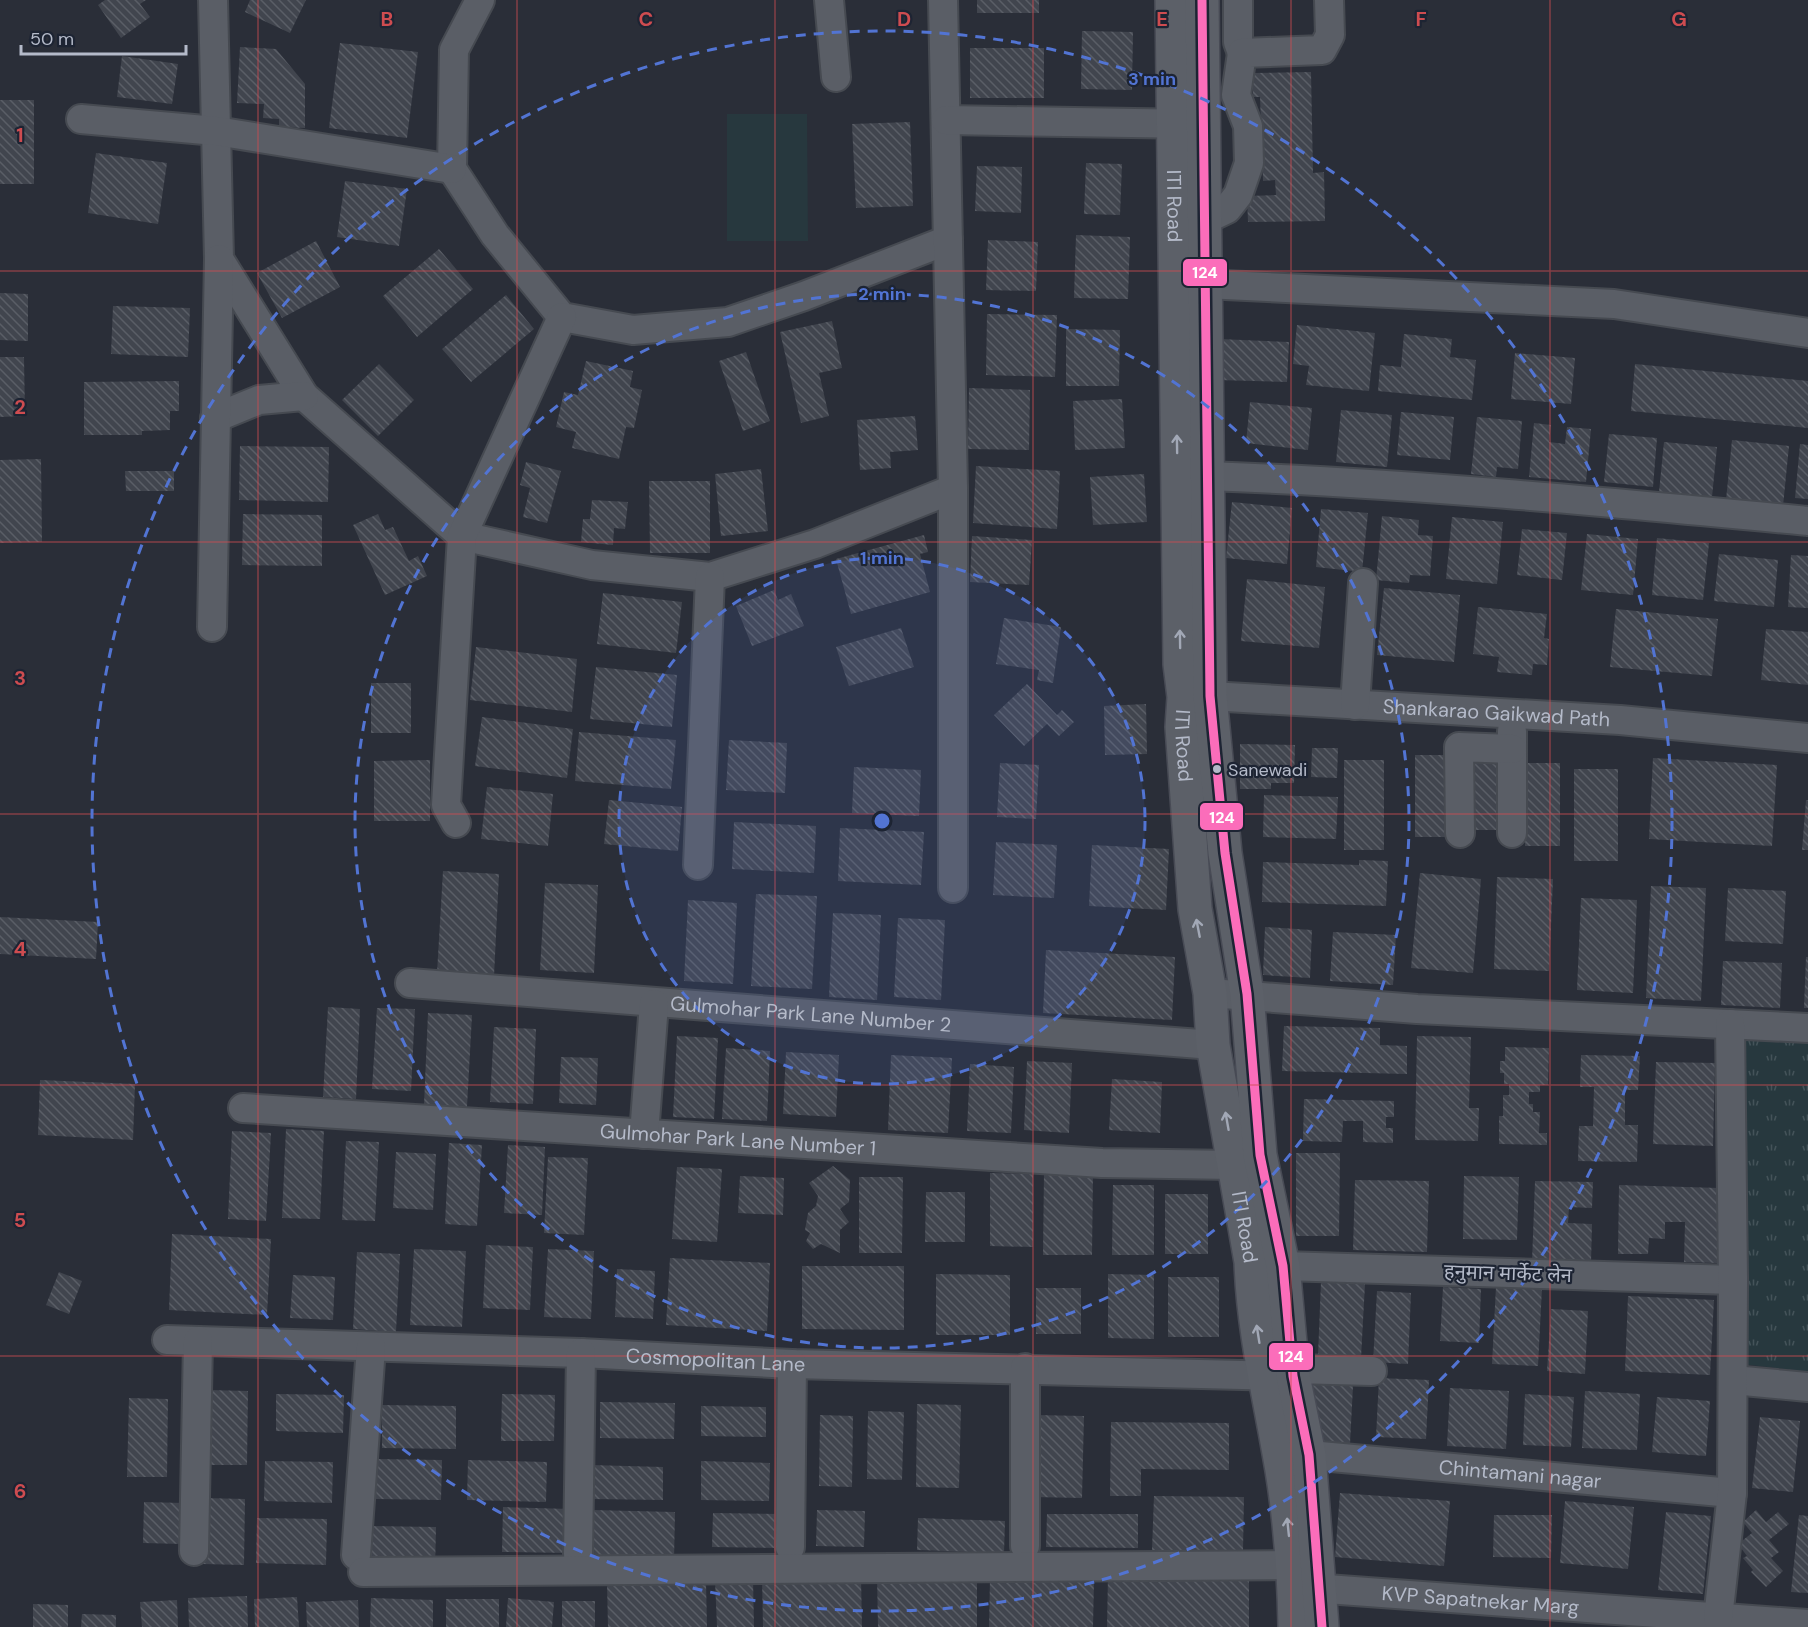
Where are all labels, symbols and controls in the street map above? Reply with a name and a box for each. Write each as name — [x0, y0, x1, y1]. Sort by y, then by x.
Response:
text: B — [381, 6, 393, 32]
text: C — [639, 6, 653, 32]
text: D — [897, 6, 911, 32]
text: E — [1156, 6, 1168, 32]
text: F — [1415, 6, 1427, 32]
text: G — [1671, 6, 1687, 32]
scale bar — [21, 18, 186, 56]
text: 50 m — [30, 27, 74, 51]
text: 3 min — [1128, 67, 1176, 91]
text: 1 — [16, 122, 24, 148]
street label: ITI Road — [1161, 170, 1188, 242]
line badge: 124 — [1182, 258, 1228, 287]
text: 124 — [1192, 262, 1218, 283]
text: 2 min — [858, 282, 906, 306]
text: 2 — [14, 394, 26, 420]
one-way arrow — [1171, 434, 1183, 454]
text: 1 min — [860, 546, 904, 570]
one-way arrow — [1174, 629, 1185, 649]
text: 3 — [14, 665, 26, 691]
street label: Shankarao Gaikwad Path — [1382, 693, 1611, 732]
street label: ITI Road — [1169, 709, 1199, 783]
place label: Sanewadi — [1228, 758, 1307, 782]
marker: Sanewadi — [1211, 763, 1223, 775]
line badge: 124 — [1199, 802, 1244, 831]
text: 124 — [1209, 807, 1235, 828]
centre of rings — [872, 811, 892, 831]
one-way arrow — [1192, 919, 1203, 939]
text: 4 — [14, 936, 27, 962]
street label: Gulmohar Park Lane Number 2 — [669, 990, 952, 1038]
one-way arrow — [1221, 1112, 1232, 1131]
street label: Gulmohar Park Lane Number 1 — [599, 1118, 877, 1161]
street label: ITI Road — [1226, 1189, 1264, 1265]
text: 5 — [14, 1207, 26, 1233]
street label: हनुमान मार्केट लेन — [1444, 1258, 1573, 1288]
one-way arrow — [1252, 1325, 1263, 1345]
street label: Cosmopolitan Lane — [625, 1342, 806, 1377]
line badge: 124 — [1268, 1342, 1314, 1371]
text: 124 — [1278, 1346, 1304, 1367]
street label: Chintamani nagar — [1438, 1454, 1603, 1494]
text: 6 — [14, 1478, 26, 1504]
one-way arrow — [1282, 1517, 1293, 1537]
street label: KVP Sapatnekar Marg — [1381, 1580, 1580, 1620]

